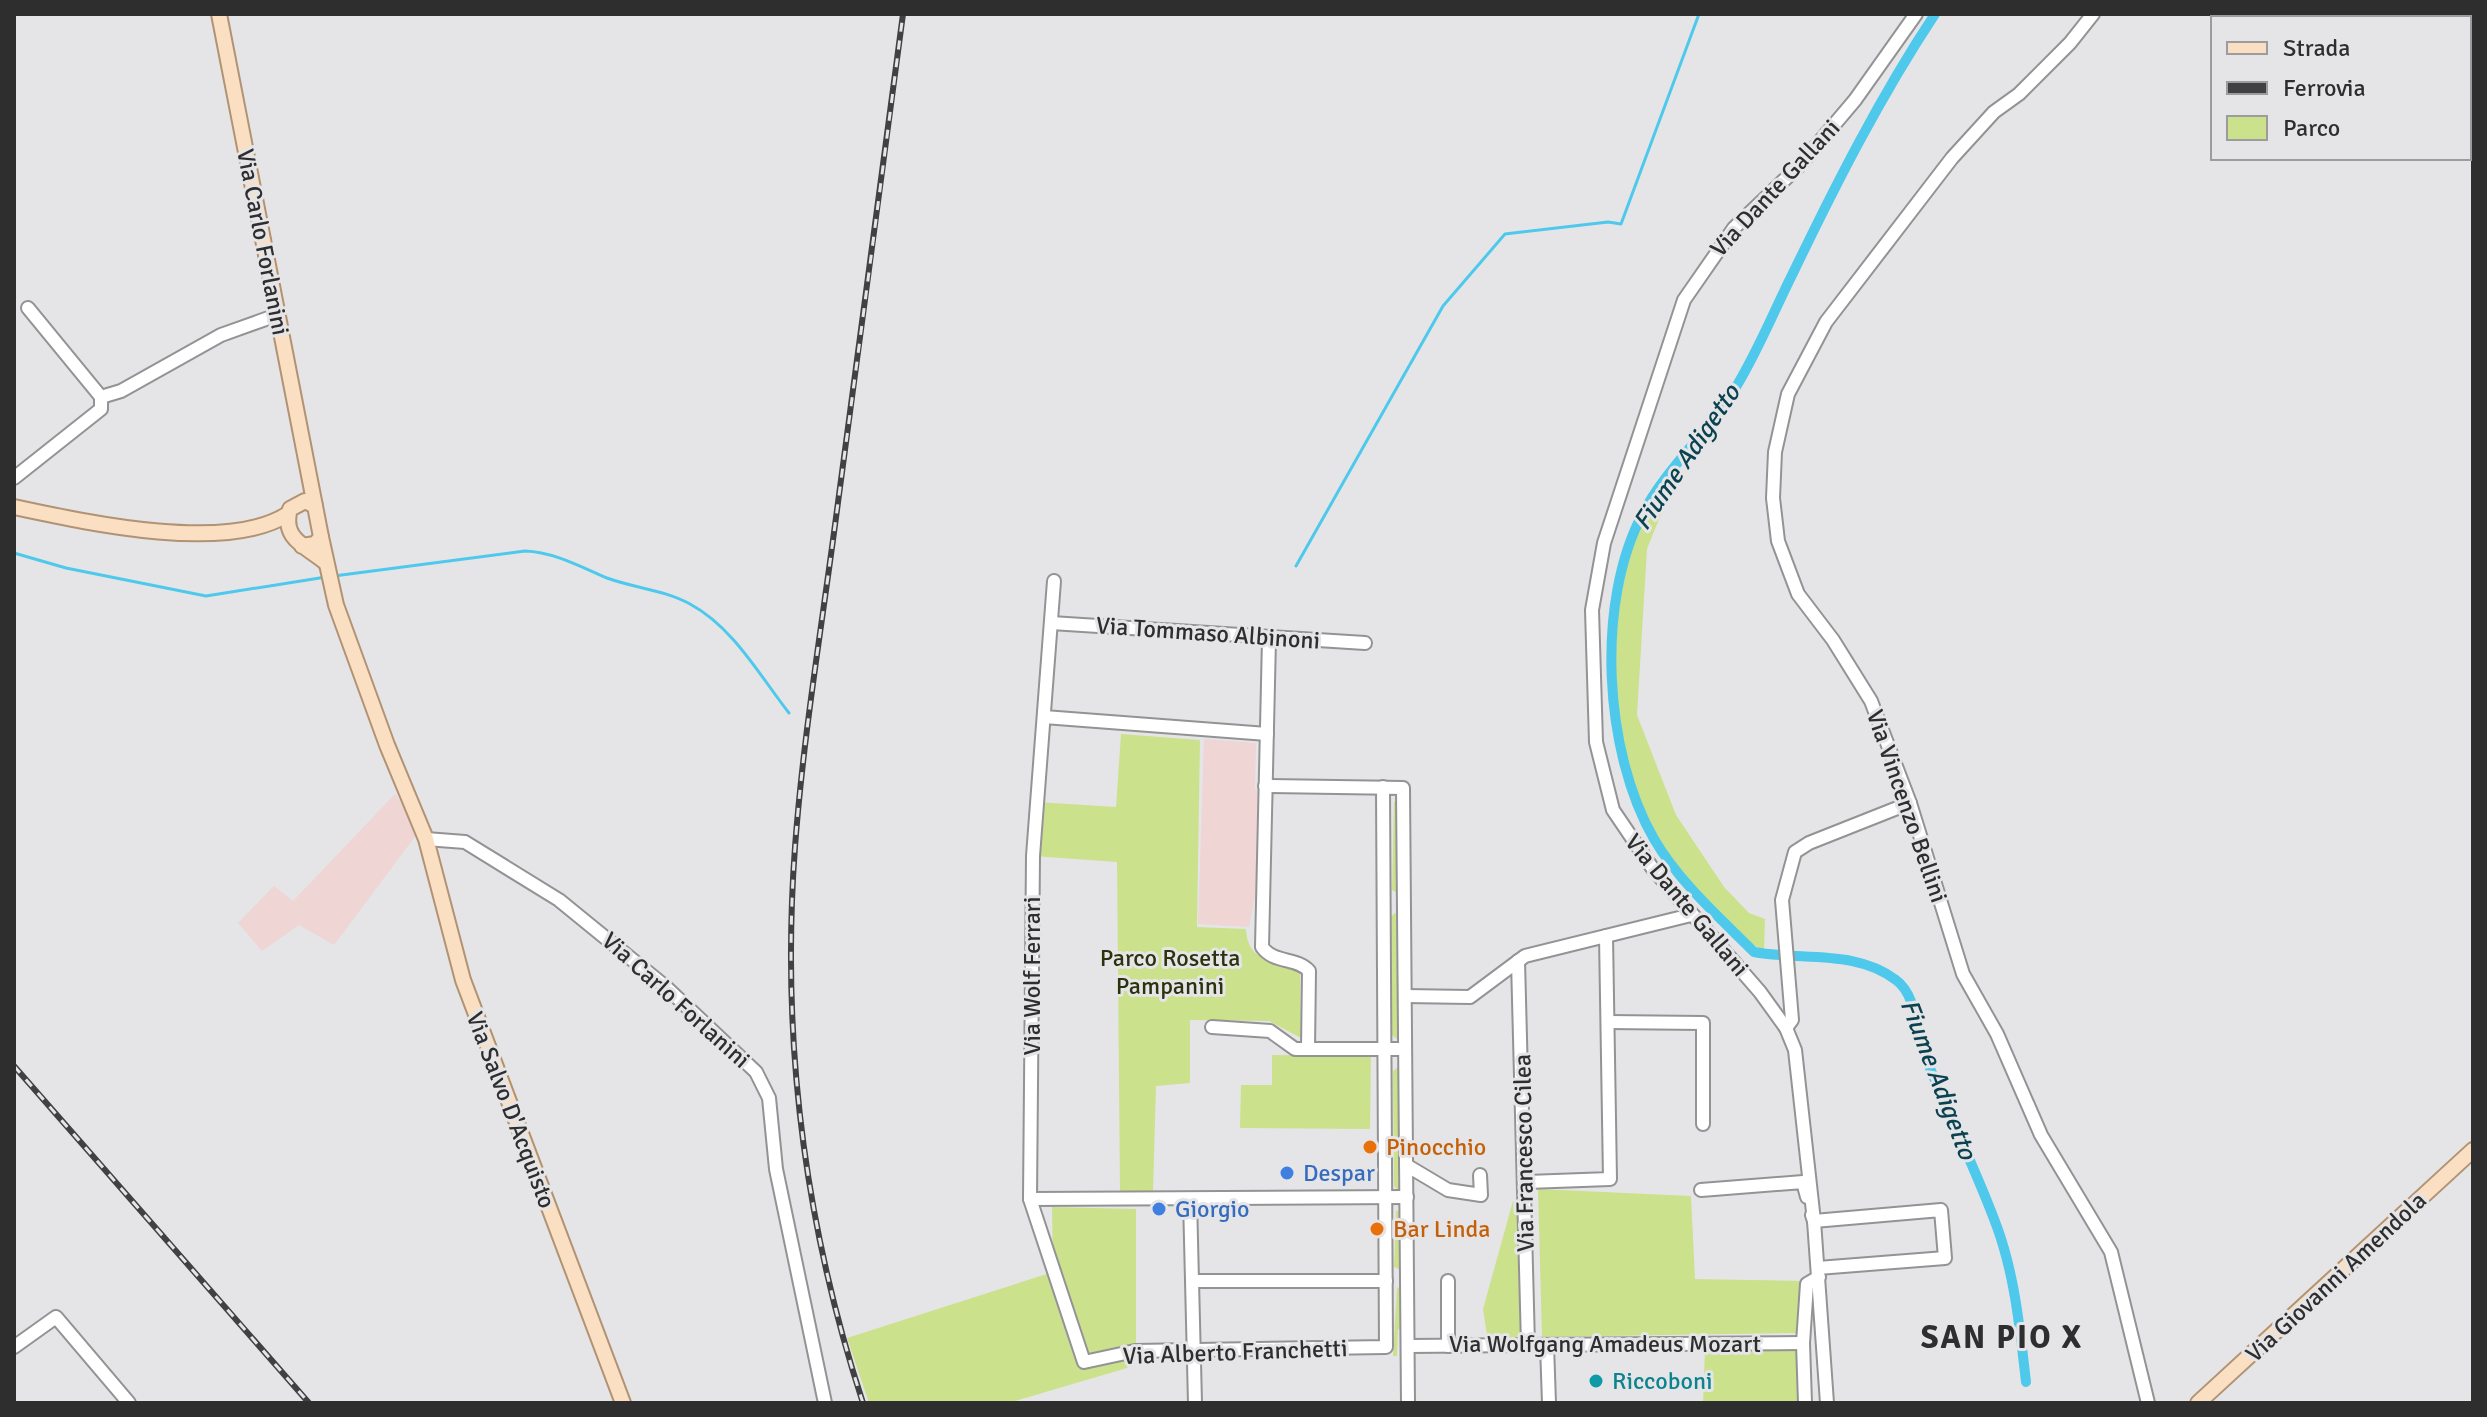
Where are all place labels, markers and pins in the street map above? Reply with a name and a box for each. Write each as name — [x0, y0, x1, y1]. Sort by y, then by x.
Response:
place label: Pinocchio — [1386, 1132, 1486, 1162]
marker: Pinocchio — [1361, 1138, 1379, 1156]
place label: Despar — [1303, 1158, 1375, 1188]
marker: Despar — [1278, 1164, 1296, 1182]
place label: Giorgio — [1175, 1194, 1250, 1224]
marker: Giorgio — [1150, 1200, 1168, 1218]
place label: Bar Linda — [1393, 1214, 1490, 1244]
marker: Bar Linda — [1368, 1220, 1386, 1238]
place label: Riccoboni — [1612, 1366, 1712, 1396]
marker: Riccoboni — [1587, 1372, 1605, 1390]

